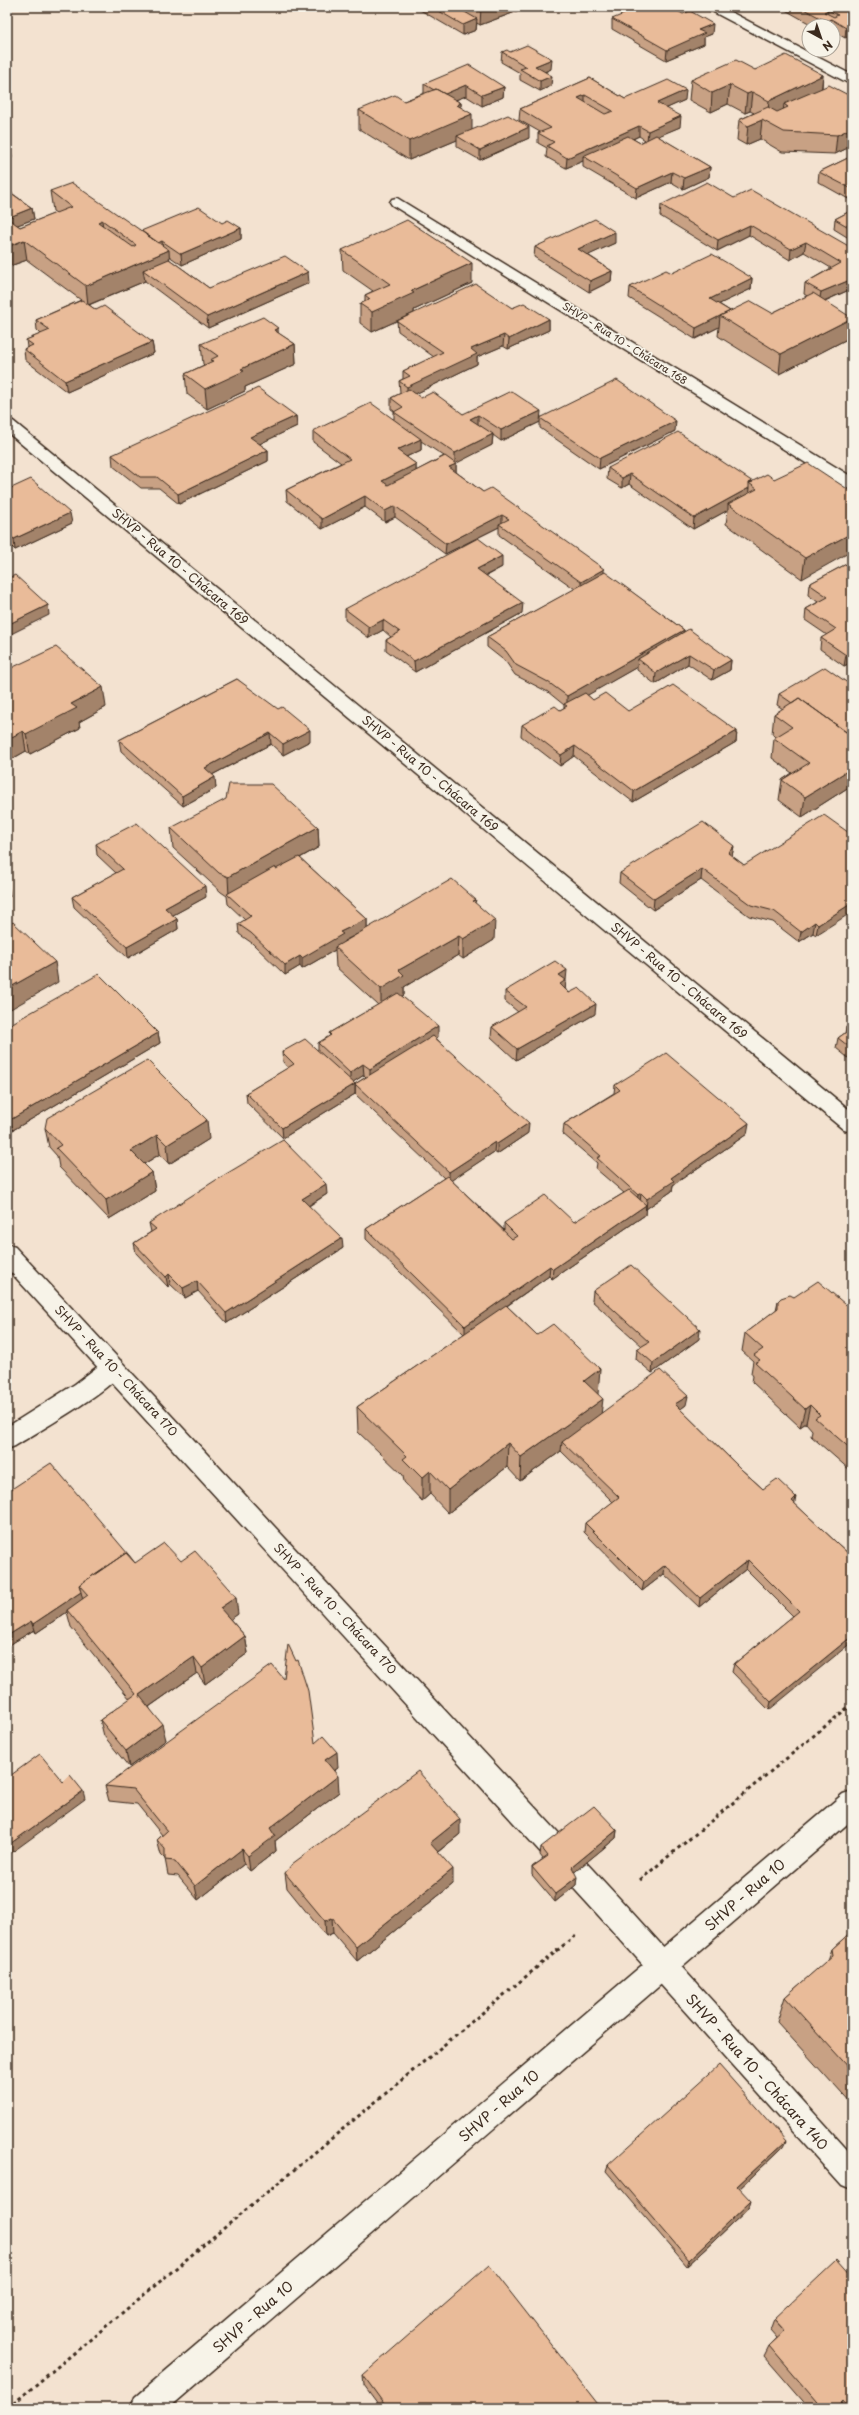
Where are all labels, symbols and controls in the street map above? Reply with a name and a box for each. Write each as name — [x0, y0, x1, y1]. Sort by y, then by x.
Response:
north arrow — [801, 18, 841, 58]
text: N — [819, 37, 837, 56]
street label: SHVP - Rua 10 - Chácara 168 — [560, 298, 691, 387]
street label: SHVP - Rua 10 - Chácara 169 — [108, 504, 253, 629]
street label: SHVP - Rua 10 - Chácara 169 — [358, 711, 503, 836]
street label: SHVP - Rua 10 - Chácara 169 — [607, 918, 752, 1043]
street label: SHVP - Rua 10 - Chácara 170 — [51, 1301, 183, 1440]
street label: SHVP - Rua 10 - Chácara 170 — [270, 1539, 402, 1678]
street label: SHVP - Rua 10 — [700, 1854, 790, 1936]
street label: SHVP - Rua 10 - Chácara 140 — [681, 1989, 833, 2154]
street label: SHVP - Rua 10 — [454, 2065, 544, 2147]
street label: SHVP - Rua 10 — [208, 2276, 298, 2358]

